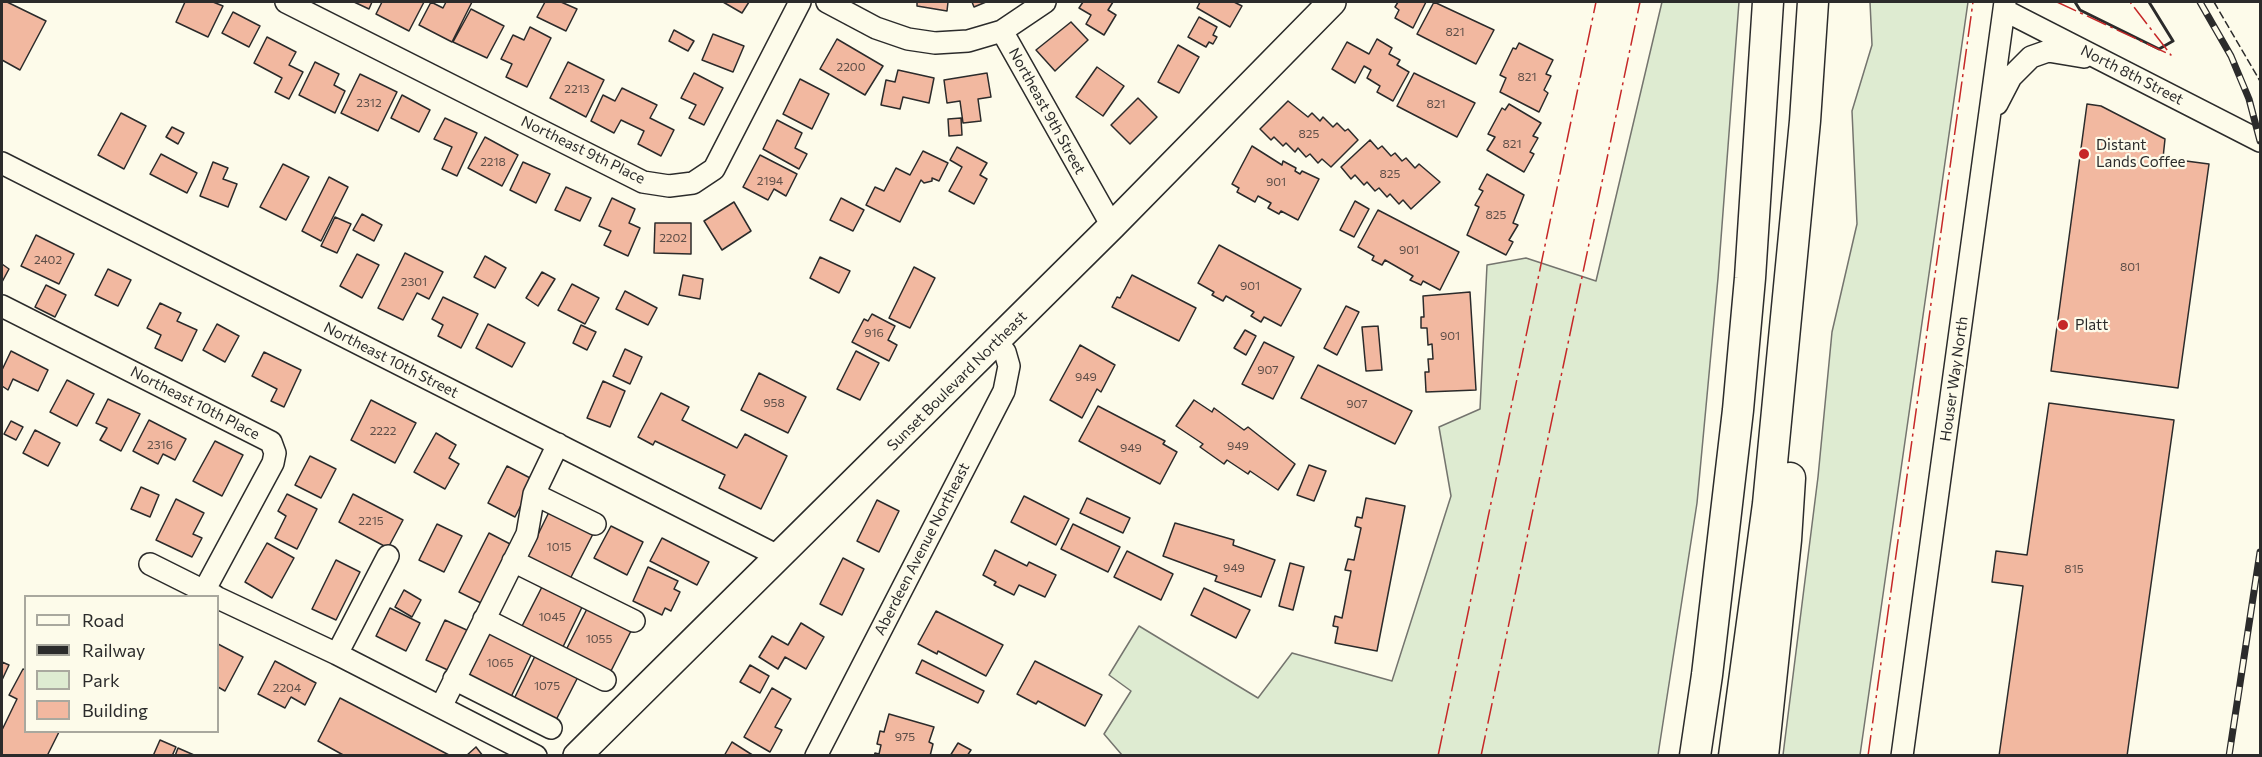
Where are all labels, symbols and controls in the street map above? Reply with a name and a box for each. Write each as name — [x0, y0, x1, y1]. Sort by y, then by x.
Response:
house number: 821 — [1445, 25, 1465, 39]
street label: North 8th Street — [2078, 41, 2186, 109]
street label: Northeast 9th Street — [1005, 45, 1089, 177]
house number: 2200 — [837, 60, 865, 74]
house number: 821 — [1517, 70, 1537, 84]
house number: 2213 — [564, 82, 590, 96]
house number: 2312 — [356, 96, 382, 110]
house number: 821 — [1426, 97, 1446, 111]
street label: Northeast 9th Place — [518, 112, 648, 188]
house number: 825 — [1299, 127, 1319, 141]
place label: Distant Lands Coffee — [2096, 136, 2185, 171]
house number: 821 — [1502, 137, 1522, 151]
marker: Distant Lands Coffee — [2077, 147, 2091, 161]
house number: 2218 — [480, 155, 506, 169]
house number: 825 — [1380, 167, 1400, 181]
house number: 2194 — [757, 174, 783, 188]
house number: 901 — [1266, 175, 1286, 189]
house number: 825 — [1486, 208, 1506, 222]
house number: 2202 — [659, 231, 687, 245]
house number: 901 — [1399, 243, 1419, 257]
house number: 2402 — [34, 253, 62, 267]
house number: 801 — [2120, 260, 2140, 274]
house number: 2301 — [401, 275, 427, 289]
house number: 901 — [1240, 279, 1260, 293]
street label: Sunset Boulevard Northeast — [883, 307, 1031, 455]
street label: Houser Way North — [1936, 315, 1972, 443]
place label: Platt — [2075, 316, 2108, 334]
street label: Northeast 10th Street — [321, 318, 461, 402]
marker: Platt — [2056, 318, 2070, 332]
house number: 916 — [864, 326, 884, 340]
house number: 901 — [1440, 329, 1460, 343]
street label: Northeast 10th Place — [127, 363, 263, 443]
house number: 907 — [1257, 363, 1279, 377]
house number: 949 — [1075, 370, 1097, 384]
house number: 958 — [763, 396, 785, 410]
house number: 907 — [1346, 397, 1368, 411]
house number: 2222 — [370, 424, 396, 438]
house number: 2316 — [147, 438, 173, 452]
house number: 949 — [1227, 439, 1249, 453]
house number: 949 — [1120, 441, 1142, 455]
street label: Aberdeen Avenue Northeast — [871, 460, 973, 638]
house number: 2215 — [358, 514, 384, 528]
house number: 1015 — [547, 540, 571, 554]
house number: 949 — [1223, 561, 1245, 575]
house number: 815 — [2064, 562, 2084, 576]
legend — [24, 595, 219, 733]
text: Road — [82, 609, 124, 631]
house number: 1045 — [538, 610, 566, 624]
house number: 1055 — [586, 632, 612, 646]
text: Railway — [82, 639, 145, 661]
house number: 1065 — [486, 656, 514, 670]
text: Park — [82, 669, 120, 691]
house number: 1075 — [534, 679, 560, 693]
house number: 2204 — [273, 681, 301, 695]
text: Building — [82, 699, 148, 721]
house number: 975 — [895, 730, 915, 744]

